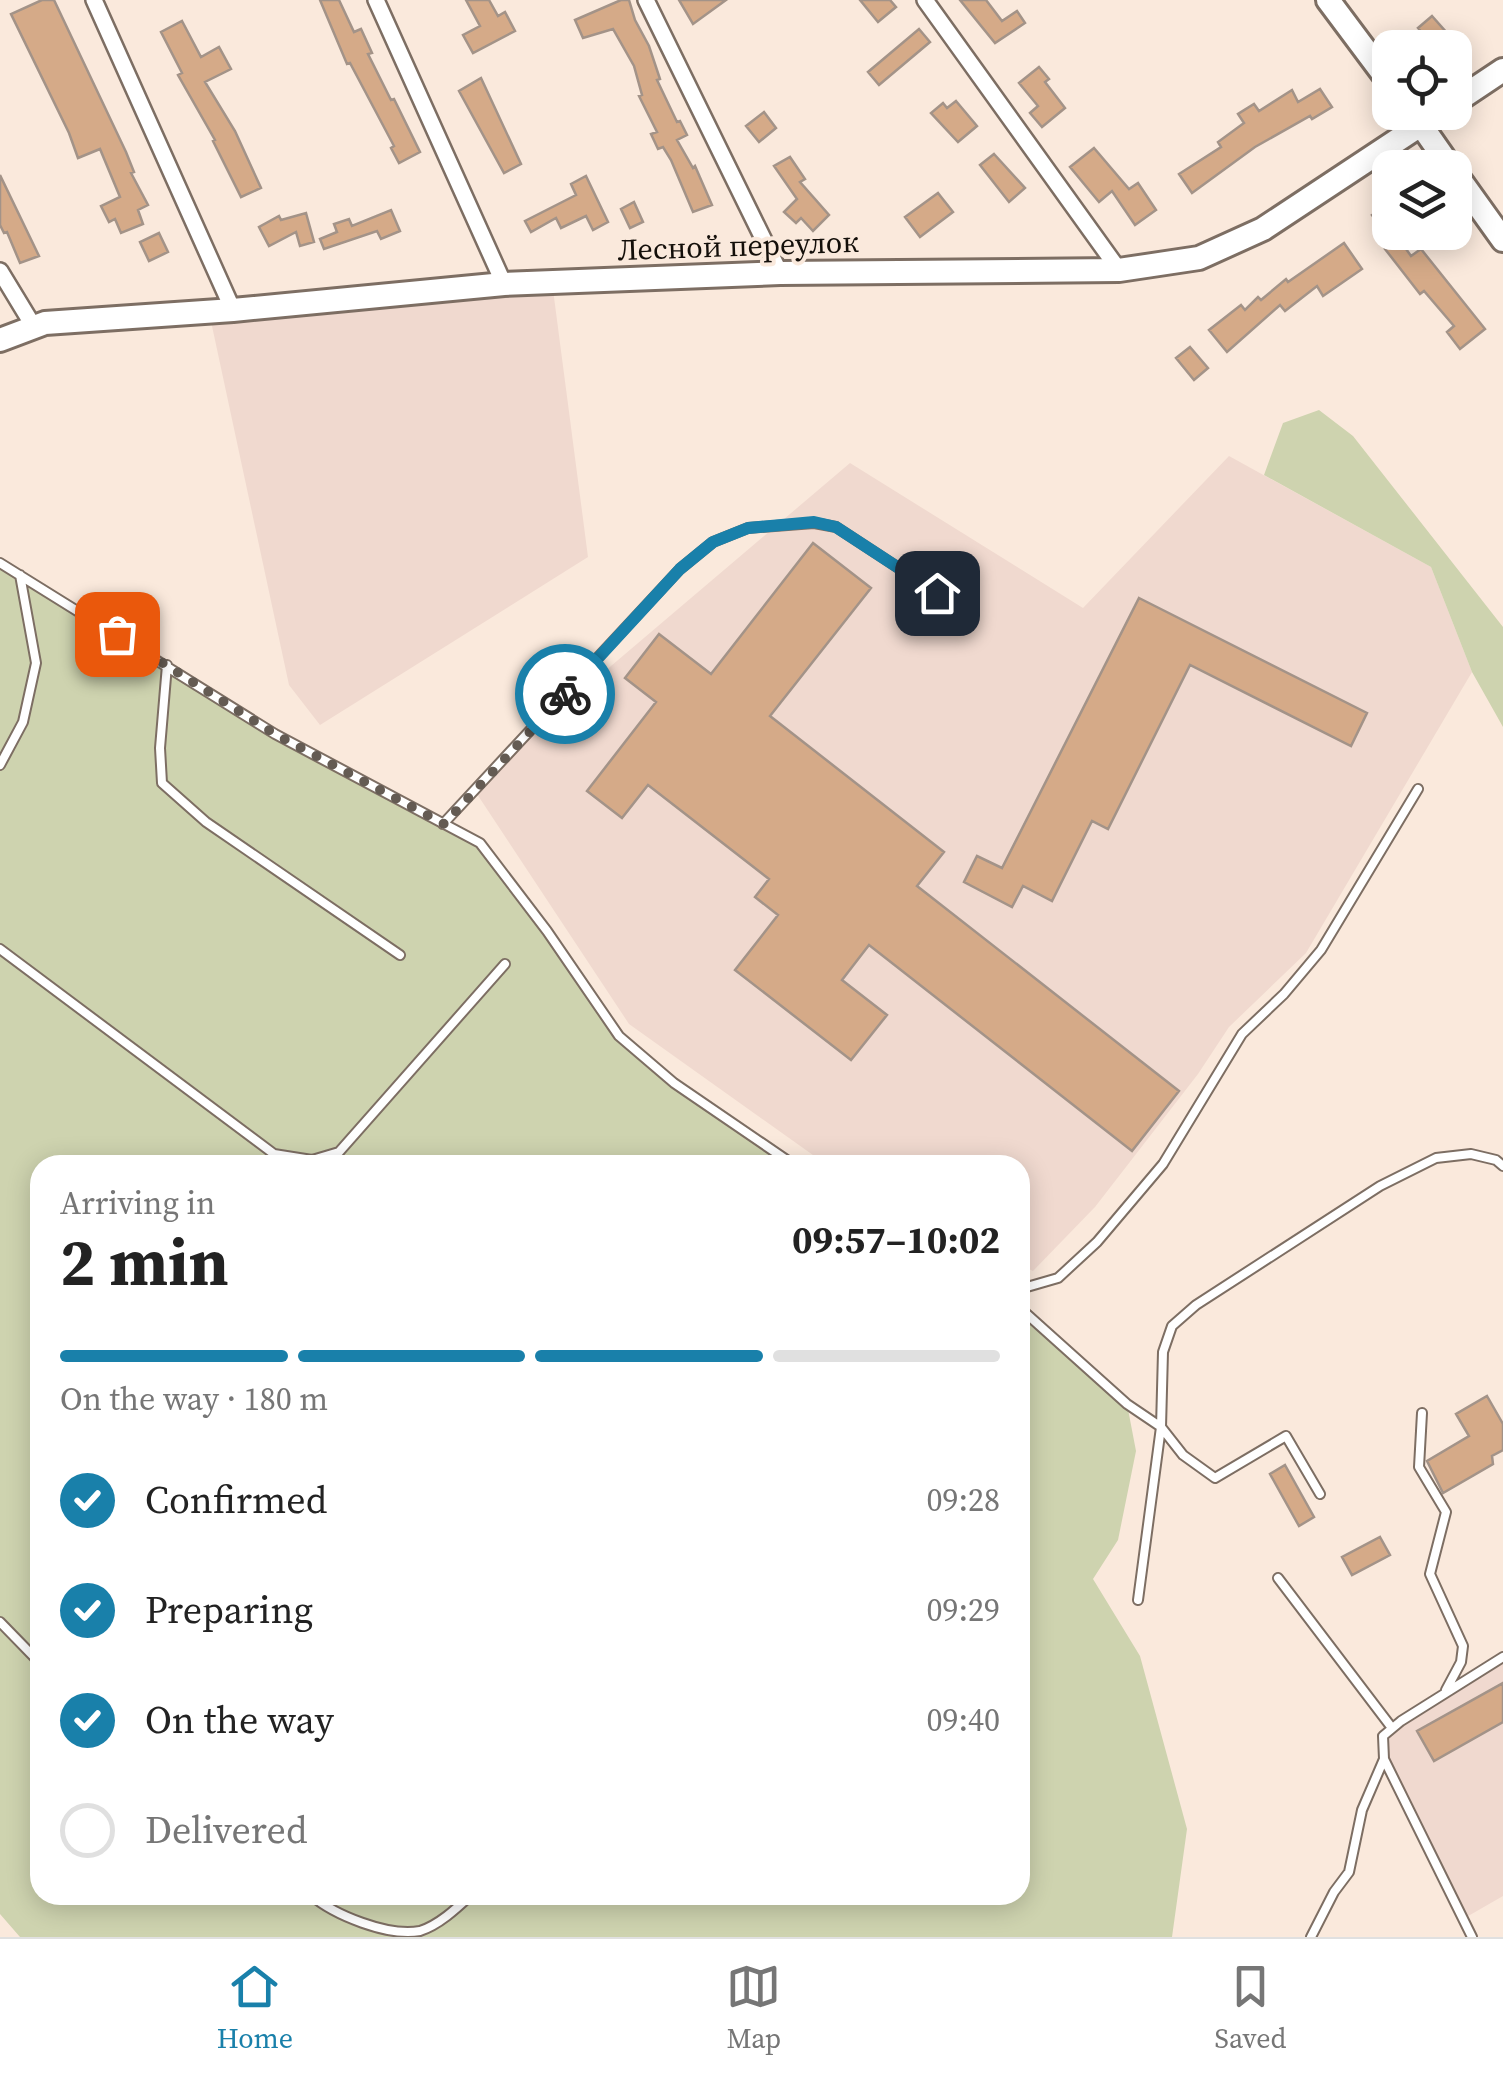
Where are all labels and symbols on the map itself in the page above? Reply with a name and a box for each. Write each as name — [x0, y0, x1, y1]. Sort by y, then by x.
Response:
street label: Лесной переулок — [617, 221, 860, 270]
pin — [895, 551, 980, 636]
pin — [75, 592, 160, 677]
courier — [515, 644, 615, 744]

